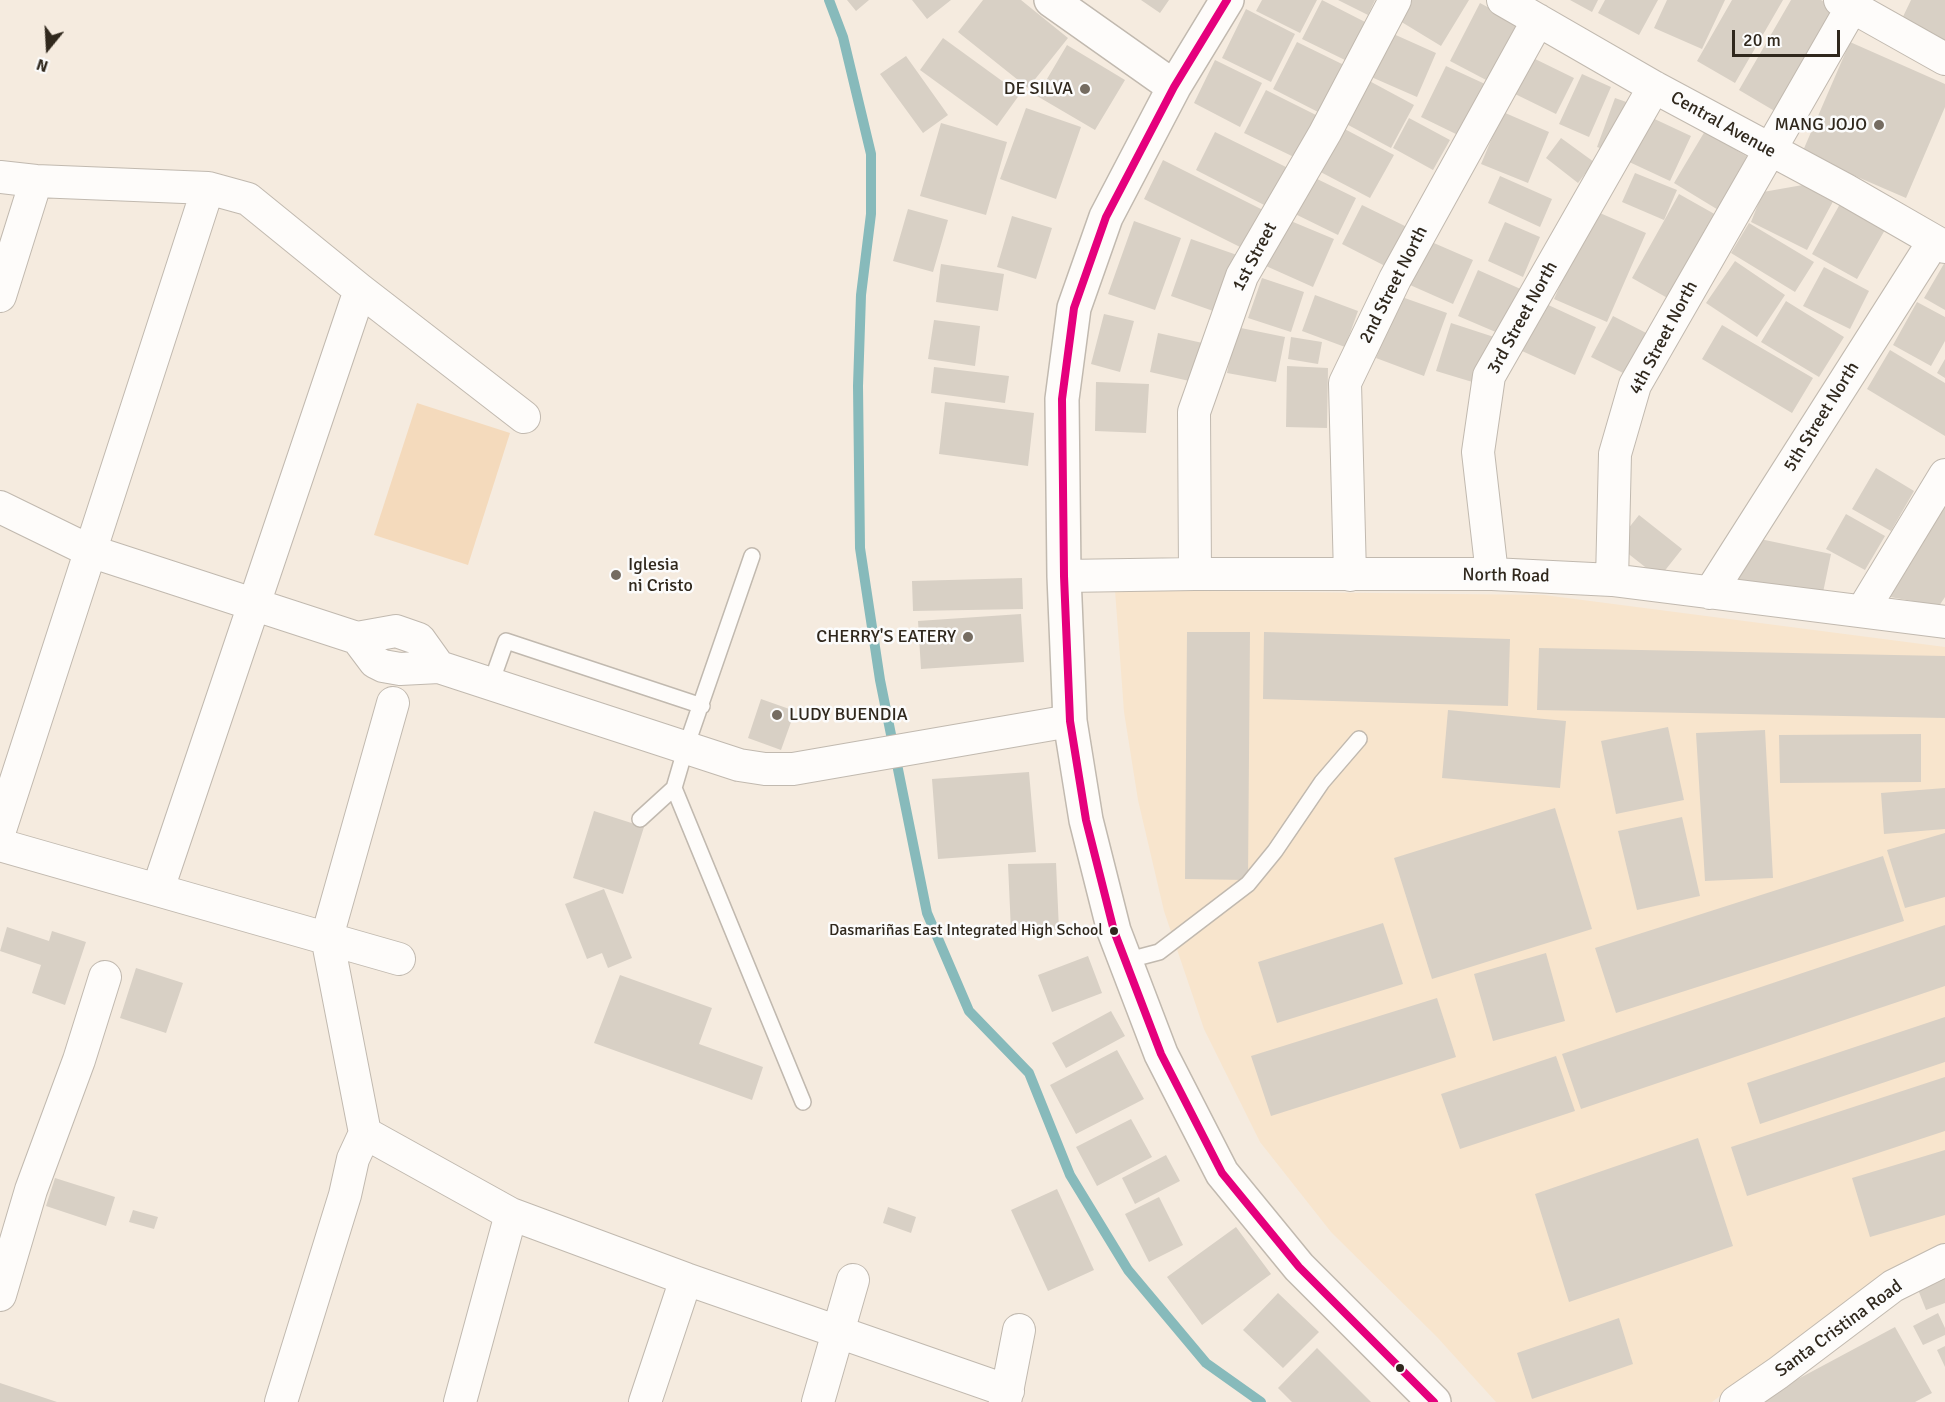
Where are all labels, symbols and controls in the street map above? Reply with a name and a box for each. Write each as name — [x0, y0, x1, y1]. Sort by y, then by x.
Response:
north arrow — [18, 18, 78, 78]
scale bar — [1735, 18, 1843, 56]
text: 20 m — [1743, 29, 1781, 51]
text: N — [34, 54, 51, 76]
place label: DE SILVA — [1004, 78, 1073, 100]
marker: DE SILVA — [1078, 82, 1092, 96]
street label: Central Avenue — [1667, 87, 1779, 163]
place label: MANG JOJO — [1775, 114, 1867, 136]
marker: MANG JOJO — [1872, 118, 1886, 132]
street label: 1st Street — [1228, 219, 1282, 295]
street label: 2nd Street North — [1355, 223, 1433, 347]
street label: 3rd Street North — [1483, 258, 1563, 378]
street label: 4th Street North — [1625, 278, 1703, 398]
street label: 5th Street North — [1780, 358, 1864, 476]
place label: Iglesia ni Cristo — [628, 554, 693, 596]
street label: North Road — [1462, 564, 1550, 588]
marker: Iglesia ni Cristo — [609, 568, 623, 582]
place label: CHERRY'S EATERY — [816, 626, 956, 648]
marker: CHERRY'S EATERY — [961, 630, 975, 644]
place label: LUDY BUENDIA — [789, 704, 908, 726]
marker: LUDY BUENDIA — [770, 708, 784, 722]
place label: Dasmariñas East Integrated High School — [829, 921, 1103, 941]
marker: Dasmariñas East Integrated High School — [1108, 925, 1120, 937]
street label: Santa Cristina Road — [1771, 1276, 1907, 1382]
unlabelled marker — [1394, 1362, 1406, 1374]

